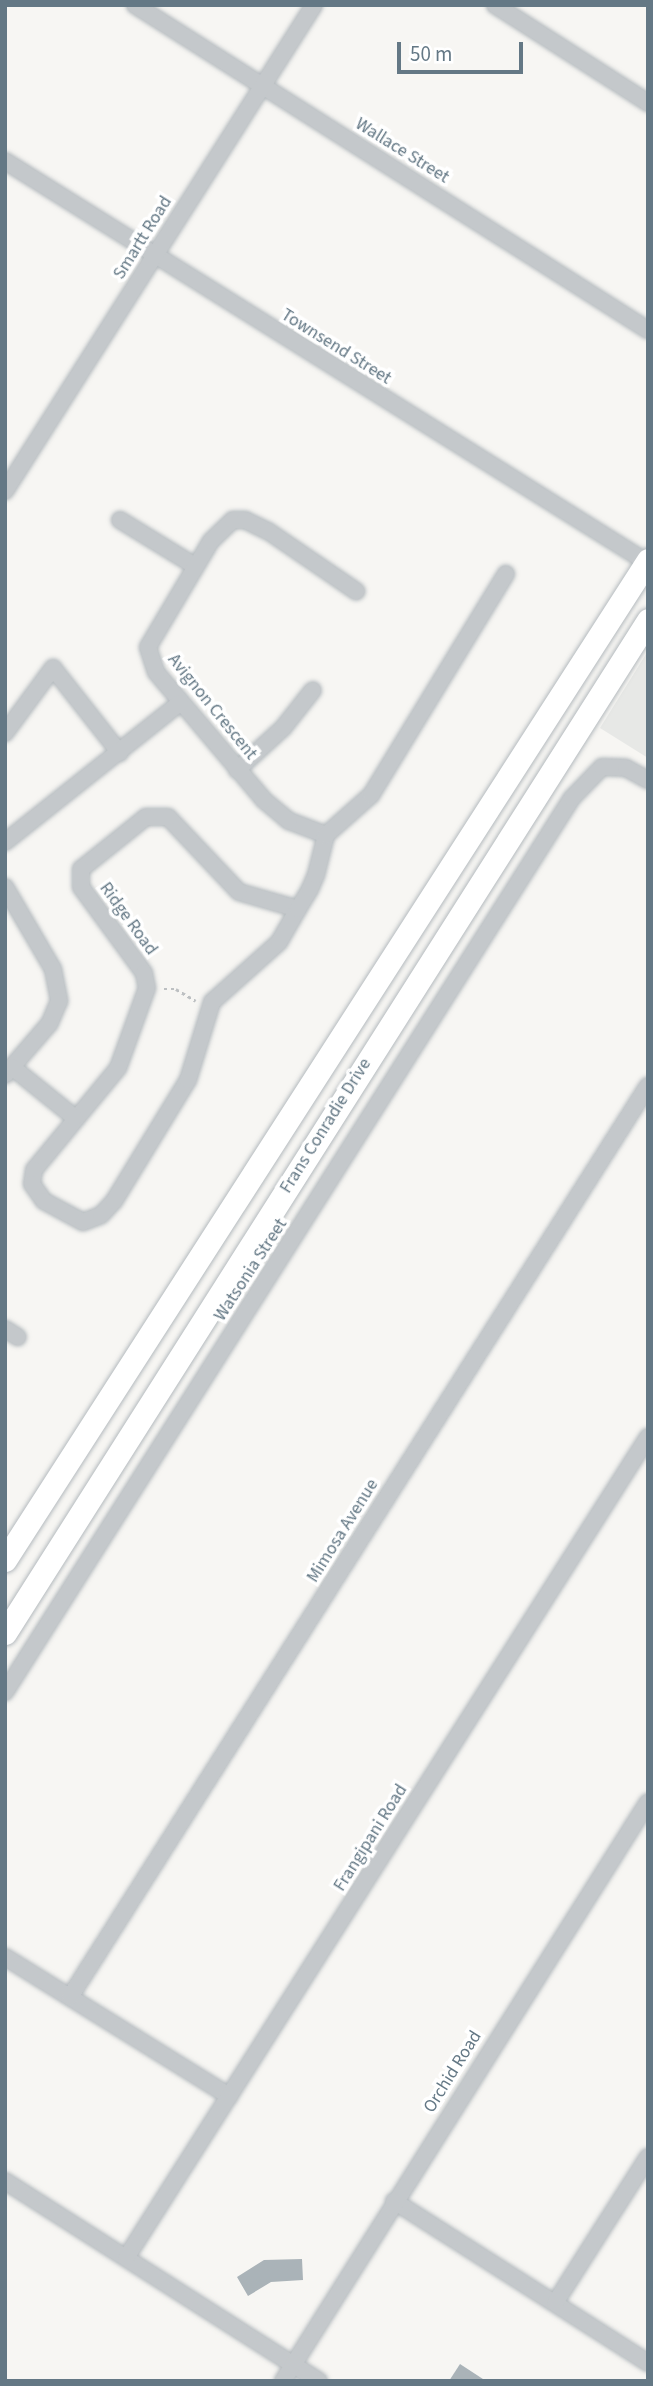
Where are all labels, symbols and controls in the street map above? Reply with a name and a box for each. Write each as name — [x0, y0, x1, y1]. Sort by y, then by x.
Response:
scale bar — [401, 28, 527, 72]
text: 50 m — [410, 39, 452, 69]
street label: Wallace Street — [351, 114, 453, 188]
street label: Smartt Road — [109, 192, 177, 284]
street label: Townsend Street — [277, 304, 395, 390]
street label: Avignon Crescent — [163, 650, 261, 764]
street label: Ridge Road — [94, 878, 162, 960]
street label: Frans Conradie Drive — [276, 1054, 376, 1198]
street label: Watsonia Street — [210, 1215, 292, 1325]
street label: Mimosa Avenue — [303, 1475, 383, 1587]
street label: Frangipani Road — [329, 1781, 413, 1895]
street label: Orchid Road — [419, 2027, 487, 2117]

